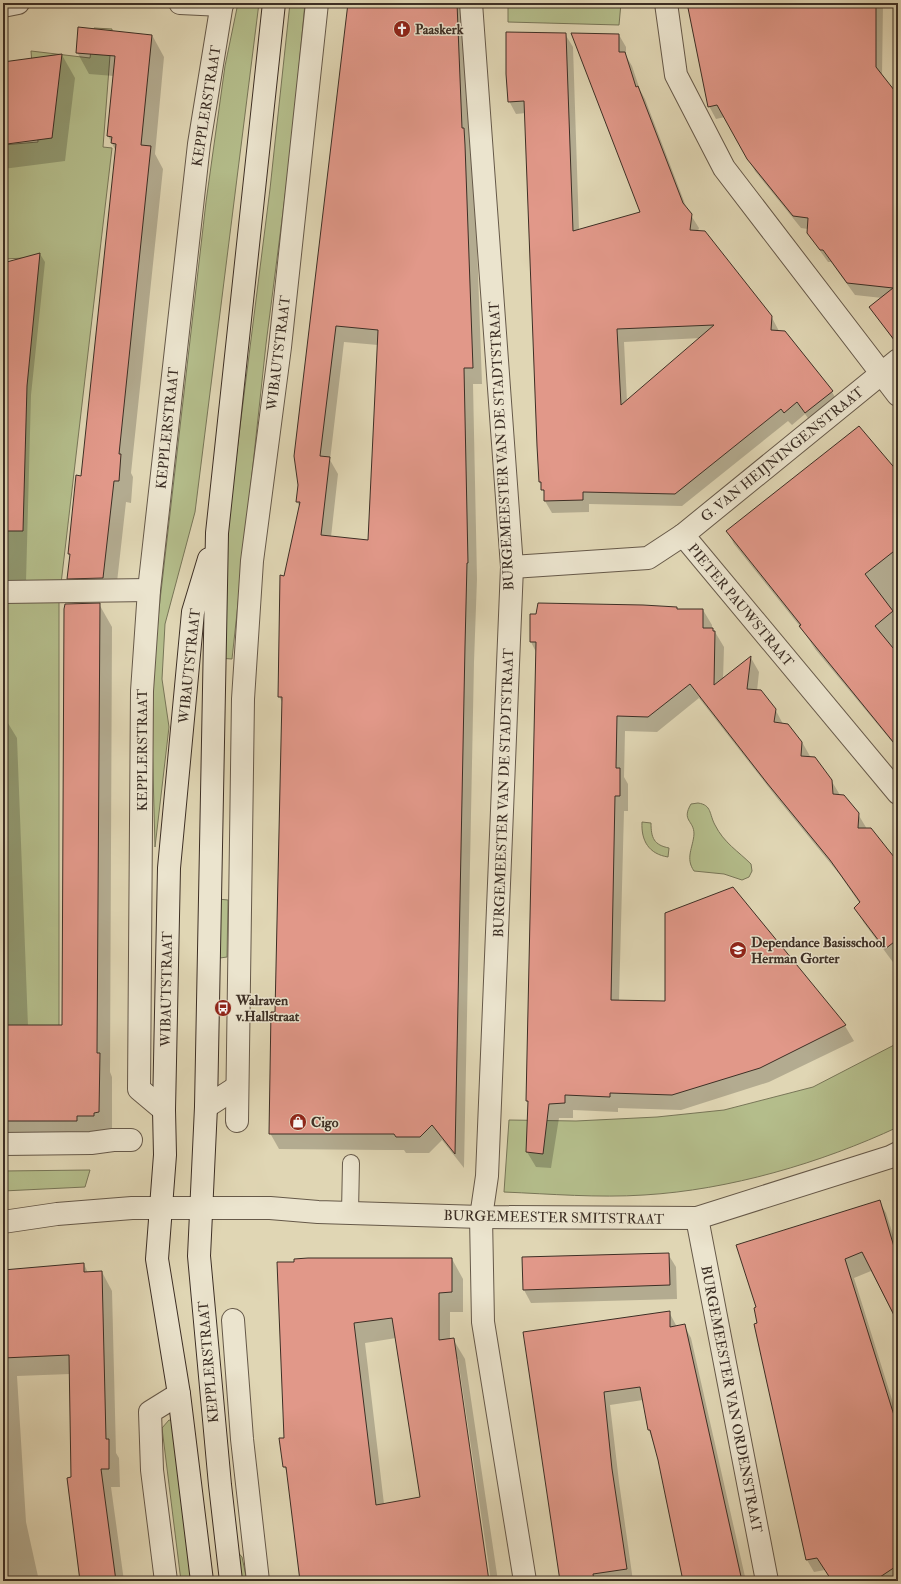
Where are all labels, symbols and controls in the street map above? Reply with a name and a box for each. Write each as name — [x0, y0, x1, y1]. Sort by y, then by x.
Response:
church icon: Paaskerk — [392, 19, 412, 39]
place label: Paaskerk — [415, 21, 464, 38]
street label: KEPPLERSTRAAT — [189, 44, 225, 168]
street label: WIBAUTSTRAAT — [263, 294, 294, 412]
street label: BURGEMEESTER VAN DE STADTSTRAAT — [485, 300, 518, 591]
street label: KEPPLERSTRAAT — [153, 366, 182, 490]
street label: G. VAN HEIJNINGENSTRAAT — [697, 383, 868, 525]
street label: PIETER PAUWSTRAAT — [684, 540, 798, 671]
street label: WIBAUTSTRAAT — [175, 607, 204, 725]
street label: BURGEMEESTER VAN DE STADTSTRAAT — [490, 647, 517, 938]
street label: KEPPLERSTRAAT — [134, 688, 151, 811]
street label: WIBAUTSTRAAT — [157, 930, 176, 1048]
place label: Dependance Basisschool Herman Gorter — [751, 934, 886, 967]
school or university icon: Dependance Basisschool Herman Gorter — [728, 940, 748, 960]
place label: Walraven v.Hallstraat — [235, 992, 300, 1025]
bus stop icon: Walraven v.Hallstraat — [213, 998, 233, 1018]
shop icon: Cigo — [288, 1112, 308, 1132]
place label: Cigo — [311, 1114, 339, 1132]
street label: BURGEMEESTER SMITSTRAAT — [444, 1207, 665, 1228]
street label: BURGEMEESTER VAN ORDENSTRAAT — [697, 1264, 766, 1535]
street label: KEPPLERSTRAAT — [195, 1300, 222, 1424]

